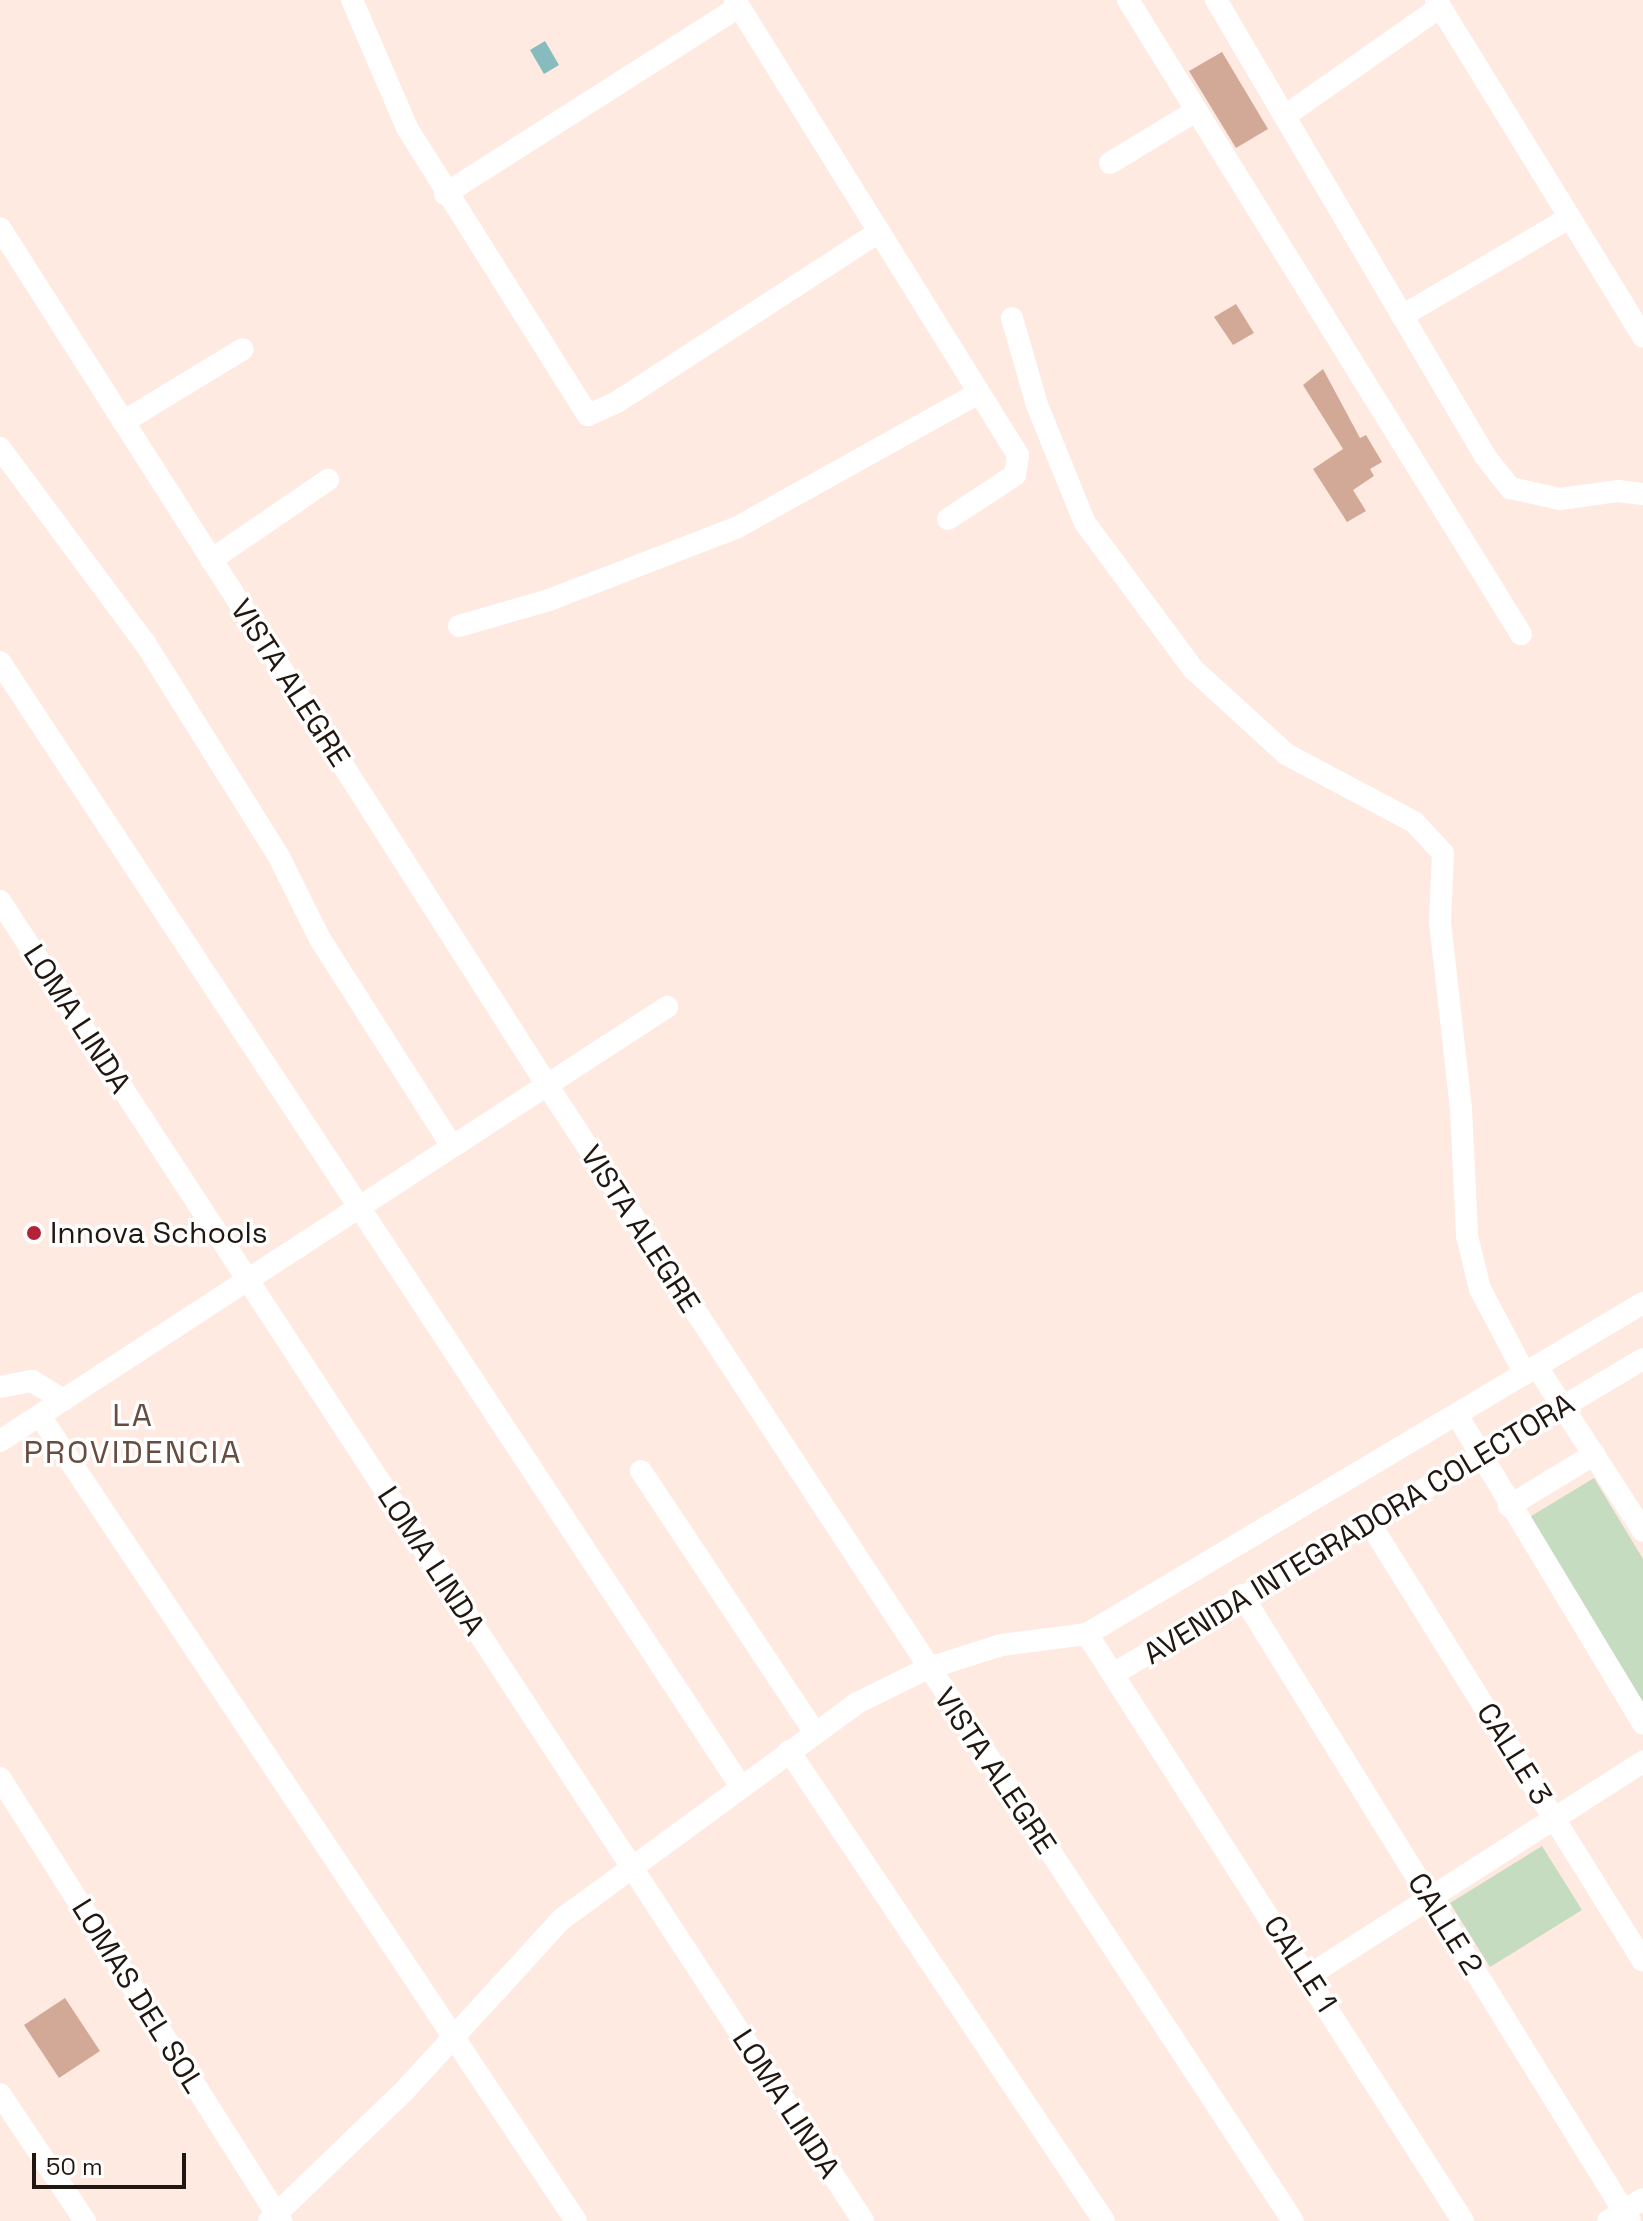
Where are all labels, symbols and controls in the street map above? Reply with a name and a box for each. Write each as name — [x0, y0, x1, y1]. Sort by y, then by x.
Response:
street label: VISTA ALEGRE — [222, 592, 358, 774]
street label: LOMA LINDA — [15, 938, 139, 1100]
street label: VISTA ALEGRE — [572, 1138, 708, 1320]
place label: Innova Schools — [50, 1215, 268, 1251]
marker: Innova Schools — [25, 1224, 43, 1242]
street label: AVENIDA INTEGRADORA COLECTORA — [1137, 1386, 1581, 1672]
district label: LA PROVIDENCIA — [24, 1397, 242, 1472]
street label: LOMA LINDA — [369, 1480, 493, 1642]
street label: VISTA ALEGRE — [926, 1681, 1064, 1861]
street label: CALLE 3 — [1469, 1696, 1559, 1812]
street label: CALLE 2 — [1400, 1866, 1490, 1982]
street label: LOMAS DEL SOL — [64, 1892, 212, 2100]
street label: CALLE 1 — [1256, 1909, 1344, 2019]
street label: LOMA LINDA — [724, 2023, 848, 2185]
scale bar — [36, 2137, 190, 2187]
text: 50 m — [46, 2151, 103, 2182]

